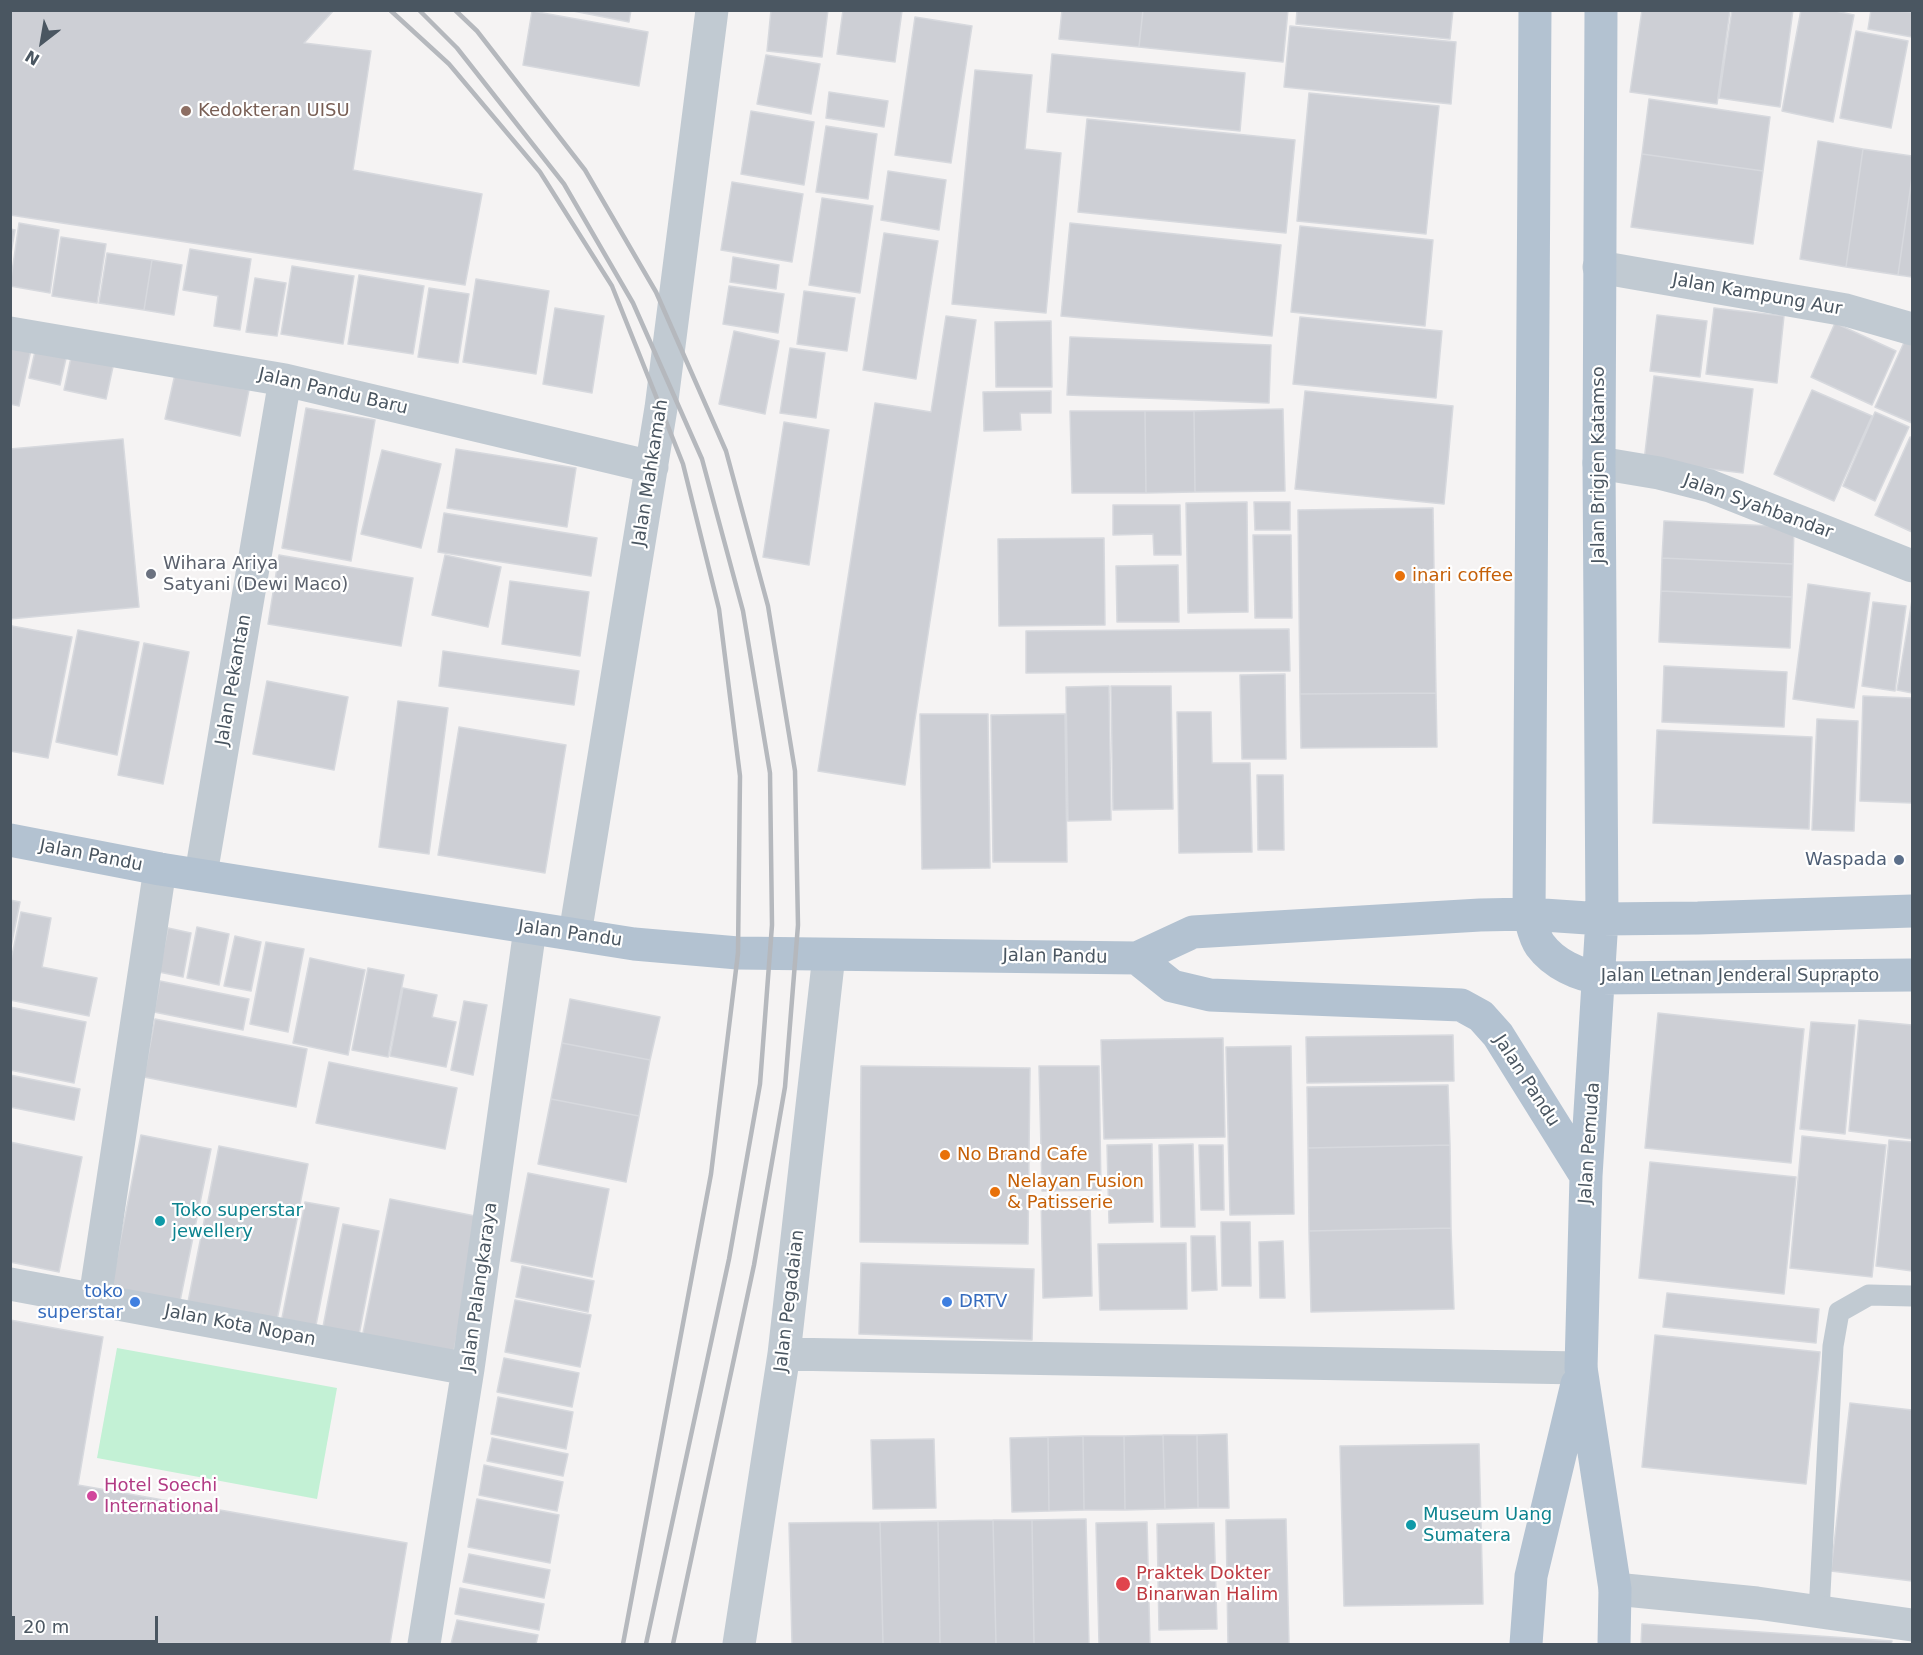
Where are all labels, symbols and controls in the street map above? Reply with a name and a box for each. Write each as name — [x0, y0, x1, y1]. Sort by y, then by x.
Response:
north arrow — [12, 12, 72, 72]
text: N — [22, 46, 43, 69]
place label: Kedokteran UISU — [198, 100, 350, 122]
marker: Kedokteran UISU — [179, 104, 193, 118]
street label: Jalan Kampung Aur — [1670, 269, 1844, 321]
street label: Jalan Pandu Baru — [256, 364, 410, 420]
street label: Jalan Brigjen Katamso — [1588, 366, 1610, 564]
street label: Jalan Mahkamah — [629, 398, 673, 548]
street label: Jalan Syahbandar — [1680, 470, 1836, 544]
place label: Wihara Ariya Satyani (Dewi Maco) — [163, 553, 348, 596]
place label: inari coffee — [1412, 565, 1513, 587]
marker: Wihara Ariya Satyani (Dewi Maco) — [144, 567, 158, 581]
marker: inari coffee — [1393, 569, 1407, 583]
street label: Jalan Pekantan — [212, 613, 256, 747]
street label: Jalan Pandu — [37, 835, 145, 877]
place label: Waspada — [1805, 849, 1887, 871]
marker: Waspada — [1892, 853, 1906, 867]
street label: Jalan Pandu — [517, 916, 623, 952]
street label: Jalan Pandu — [1002, 945, 1108, 969]
street label: Jalan Letnan Jenderal Suprapto — [1601, 965, 1879, 987]
street label: Jalan Pandu — [1488, 1031, 1564, 1131]
street label: Jalan Pemuda — [1575, 1081, 1605, 1205]
place label: No Brand Cafe — [957, 1144, 1088, 1166]
marker: No Brand Cafe — [938, 1148, 952, 1162]
place label: Nelayan Fusion & Patisserie — [1007, 1171, 1144, 1214]
marker: Nelayan Fusion & Patisserie — [988, 1185, 1002, 1199]
place label: Toko superstar jewellery — [172, 1200, 303, 1242]
street label: Jalan Palangkaraya — [457, 1201, 503, 1373]
marker: Toko superstar jewellery — [153, 1214, 167, 1228]
street label: Jalan Pegadaian — [771, 1229, 809, 1373]
place label: toko superstar — [37, 1281, 123, 1324]
place label: DRTV — [959, 1291, 1007, 1313]
marker: toko superstar — [128, 1295, 142, 1309]
marker: DRTV — [940, 1295, 954, 1309]
street label: Jalan Kota Nopan — [163, 1301, 317, 1351]
place label: Hotel Soechi International — [104, 1475, 219, 1518]
marker: Hotel Soechi International — [85, 1489, 99, 1503]
place label: Museum Uang Sumatera — [1423, 1504, 1552, 1546]
marker: Museum Uang Sumatera — [1404, 1518, 1418, 1532]
place label: Praktek Dokter Binarwan Halim — [1136, 1563, 1278, 1606]
marker: Praktek Dokter Binarwan Halim — [1114, 1575, 1132, 1593]
scale bar — [15, 1604, 160, 1642]
text: 20 m — [23, 1616, 69, 1637]

